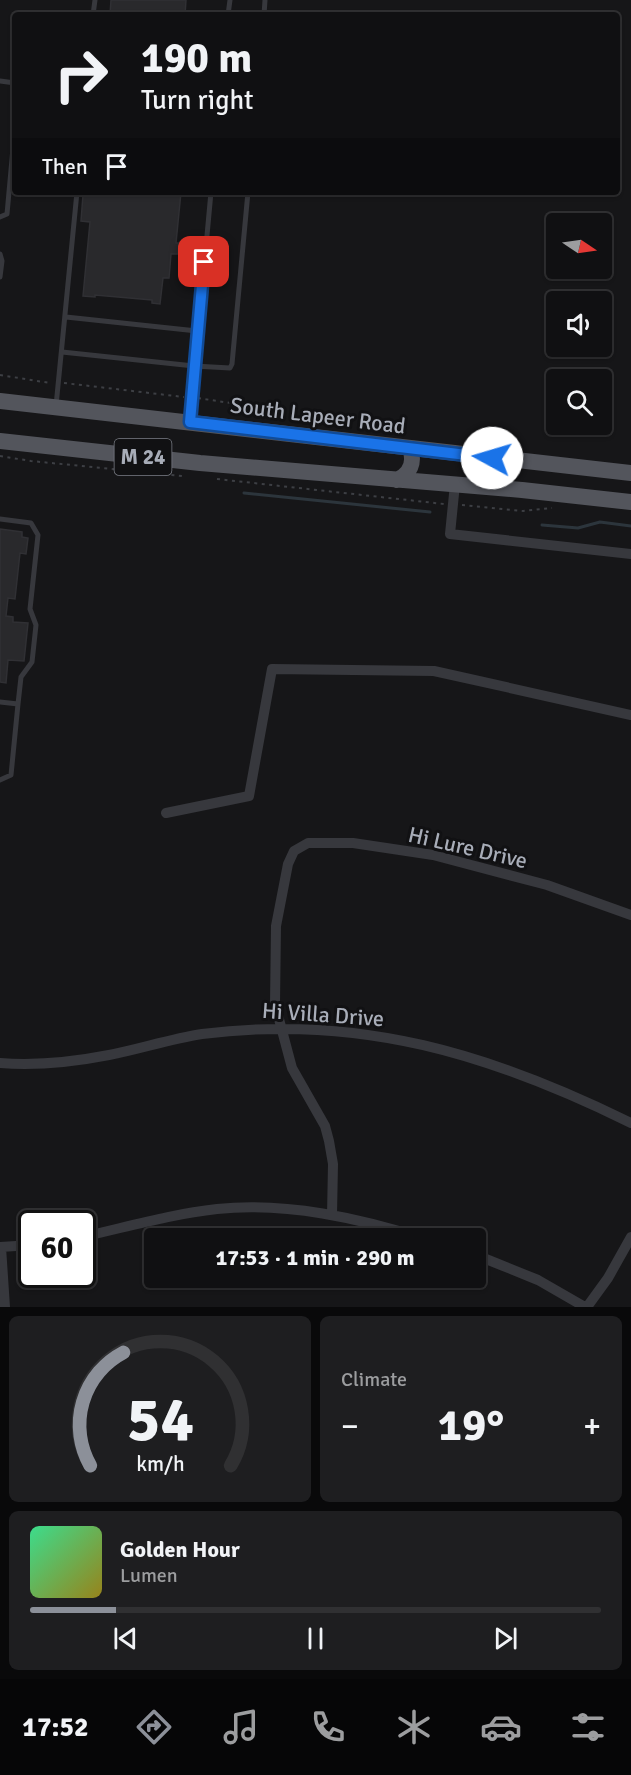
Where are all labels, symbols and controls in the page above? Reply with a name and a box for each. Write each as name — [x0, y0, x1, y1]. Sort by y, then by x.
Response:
text: 190 m — [141, 33, 252, 84]
icon: right — [42, 36, 120, 114]
text: Turn right — [141, 84, 254, 117]
icon: arrive — [100, 150, 133, 183]
text: Then — [42, 153, 88, 180]
north arrow — [546, 213, 612, 279]
map controls — [546, 213, 612, 435]
pin — [178, 236, 229, 287]
icon: arrive — [187, 245, 220, 278]
button: sound — [546, 291, 612, 357]
button: search — [546, 369, 612, 435]
street label: South Lapeer Road — [229, 391, 407, 440]
position arrow — [460, 426, 524, 490]
road number: M 24 — [114, 439, 172, 475]
street label: Hi Lure Drive — [406, 821, 530, 874]
street label: Hi Villa Drive — [261, 997, 385, 1032]
speed limit sign: 60 — [18, 1210, 96, 1288]
text: 17:53 · 1 min · 290 m — [215, 1244, 415, 1271]
text: Climate — [341, 1367, 407, 1392]
text: 54 — [126, 1381, 194, 1458]
text: 19° — [438, 1398, 504, 1453]
text: − — [341, 1406, 359, 1447]
text: + — [583, 1406, 601, 1447]
text: km/h — [136, 1451, 184, 1477]
text: Golden Hour — [120, 1536, 240, 1563]
text: Lumen — [120, 1563, 178, 1588]
icon: previous — [109, 1622, 142, 1655]
icon: pause — [299, 1622, 332, 1655]
icon: next — [489, 1622, 522, 1655]
icon: directions — [133, 1706, 175, 1748]
icon: music — [220, 1706, 262, 1748]
icon: phone — [307, 1706, 349, 1748]
icon: climate — [393, 1706, 435, 1748]
icon: car — [480, 1706, 522, 1748]
icon: filters — [567, 1706, 609, 1748]
text: 17:52 — [22, 1711, 89, 1744]

